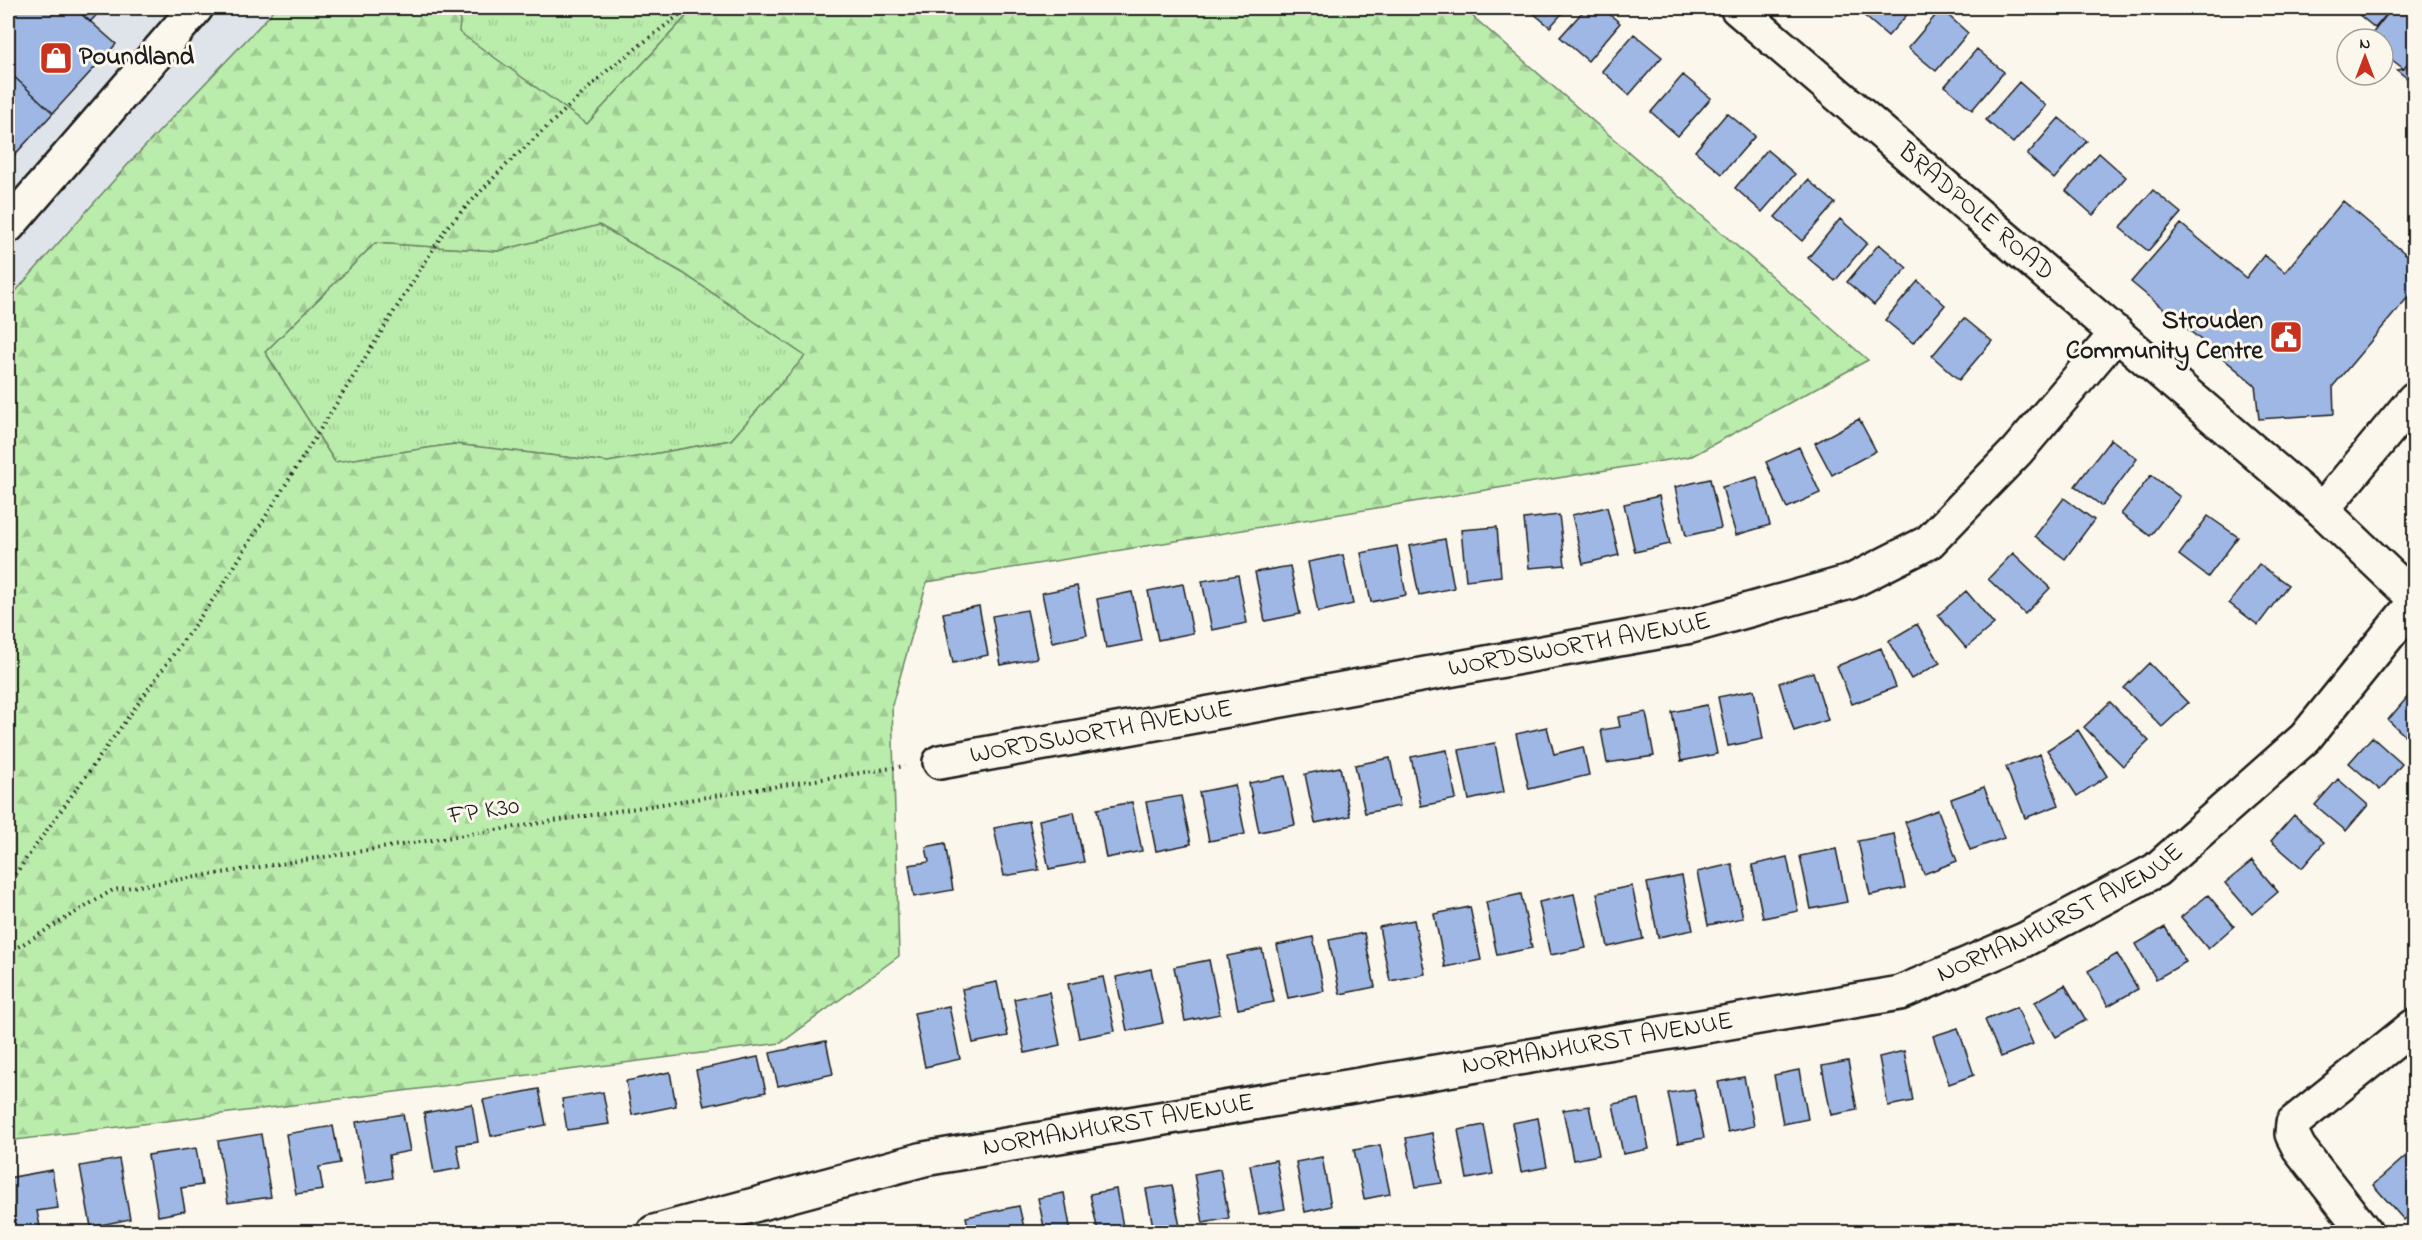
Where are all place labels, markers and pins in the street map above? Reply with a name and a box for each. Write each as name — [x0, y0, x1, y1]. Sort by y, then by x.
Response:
place label: Poundland — [79, 39, 194, 77]
shop icon: Poundland — [38, 40, 74, 76]
place label: Strouden Community Centre — [2066, 303, 2264, 371]
public building icon: Strouden Community Centre — [2268, 319, 2304, 355]

